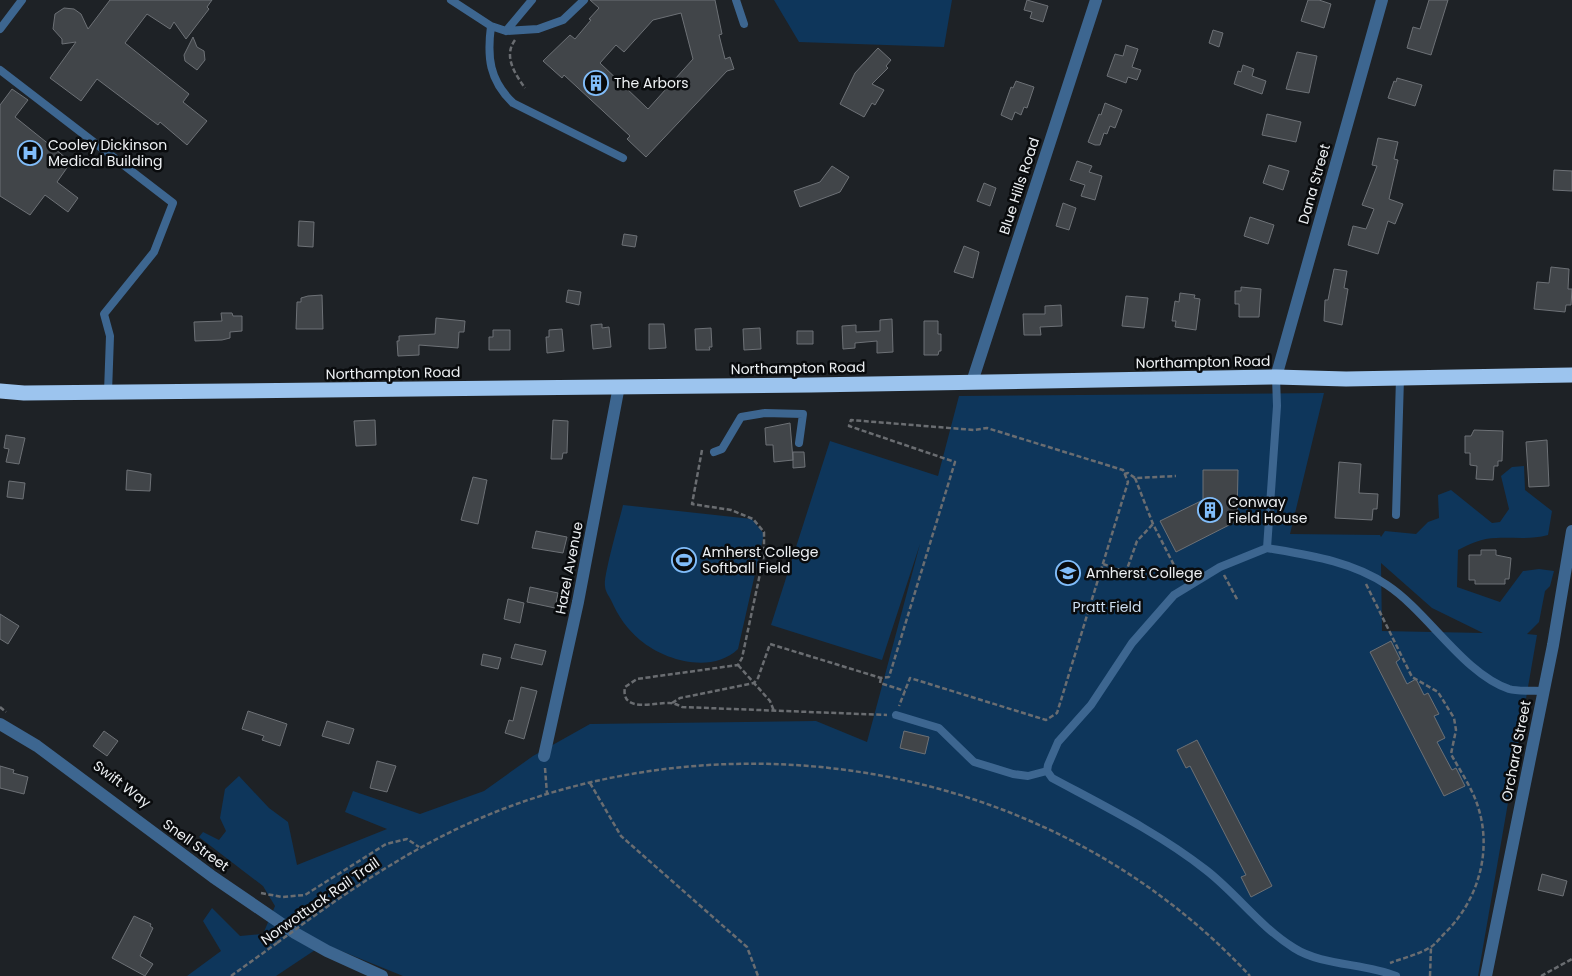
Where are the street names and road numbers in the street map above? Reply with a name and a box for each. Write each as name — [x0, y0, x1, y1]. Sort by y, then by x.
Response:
street label: Blue Hills Road — [994, 135, 1044, 237]
street label: Dana Street — [1293, 142, 1335, 226]
street label: Northampton Road — [1136, 351, 1270, 373]
street label: Northampton Road — [731, 357, 865, 379]
street label: Northampton Road — [326, 362, 460, 384]
street label: Hazel Avenue — [550, 520, 588, 616]
street label: Orchard Street — [1496, 699, 1536, 803]
street label: Swift Way — [89, 756, 155, 812]
street label: Snell Street — [159, 814, 233, 876]
street label: Norwottuck Rail Trail — [257, 852, 383, 950]

